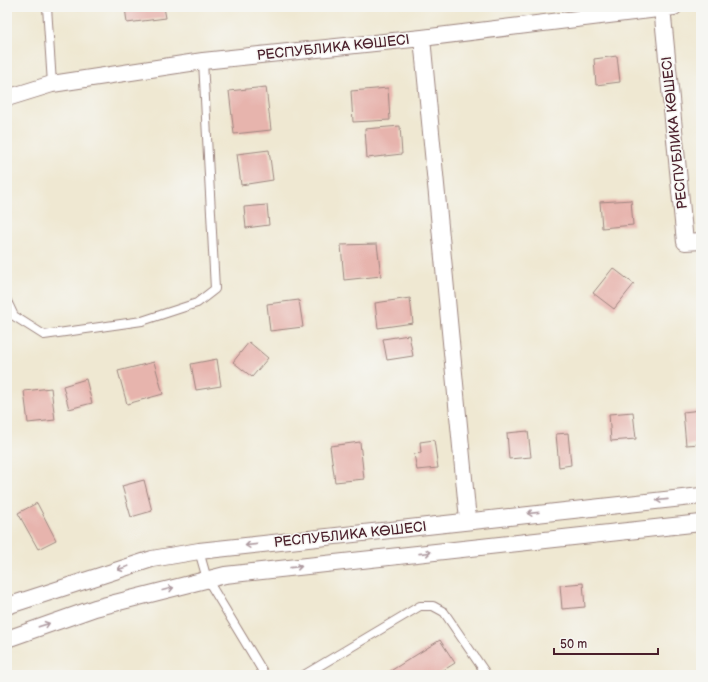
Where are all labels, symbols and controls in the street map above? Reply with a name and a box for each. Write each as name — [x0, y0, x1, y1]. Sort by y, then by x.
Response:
street label: РЕСПУБЛИКА КӨШЕСІ — [256, 31, 410, 64]
street label: РЕСПУБЛИКА КӨШЕСІ — [658, 56, 691, 210]
one-way arrow — [656, 496, 669, 504]
one-way arrow — [527, 510, 540, 517]
street label: РЕСПУБЛИКА КӨШЕСІ — [273, 518, 427, 551]
one-way arrow — [245, 541, 258, 549]
one-way arrow — [418, 549, 431, 557]
one-way arrow — [289, 563, 302, 571]
one-way arrow — [118, 565, 130, 573]
one-way arrow — [162, 585, 175, 593]
one-way arrow — [37, 621, 50, 628]
scale bar — [554, 630, 658, 656]
text: 50 m — [560, 637, 587, 652]

